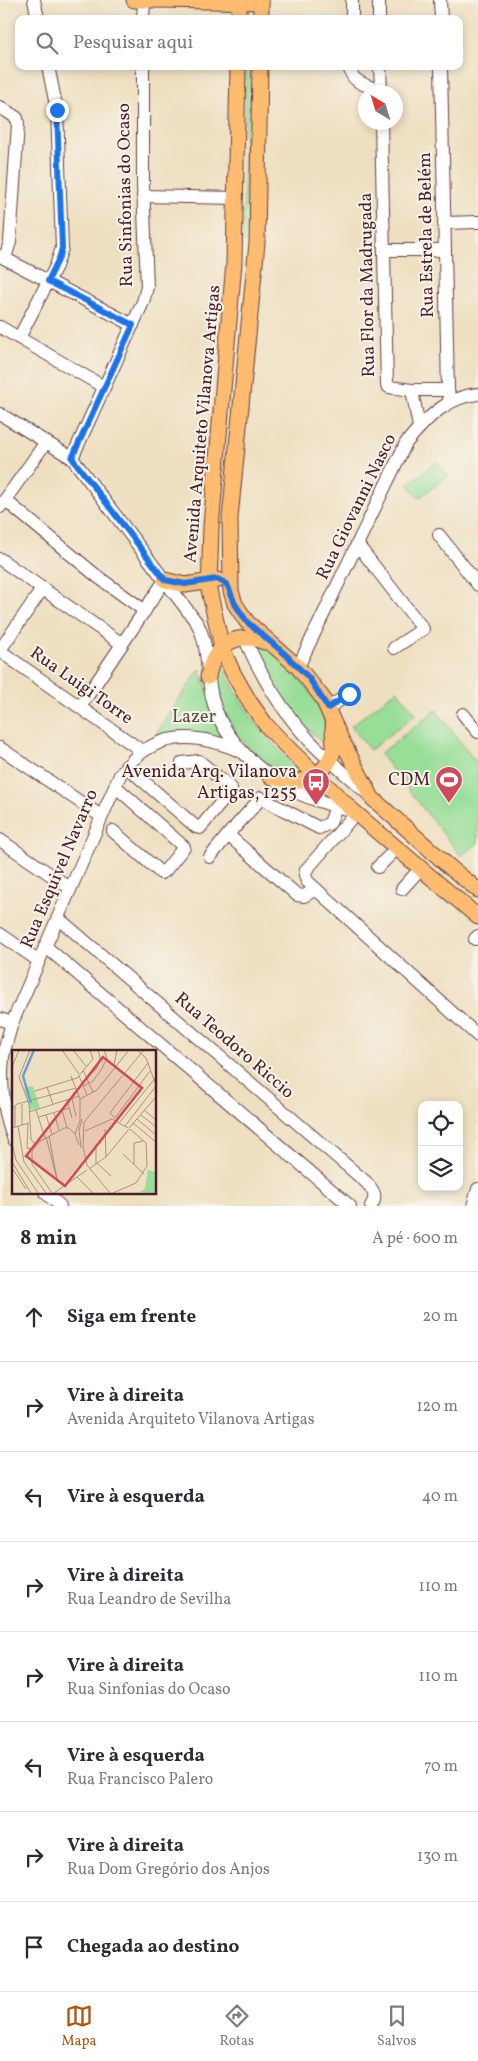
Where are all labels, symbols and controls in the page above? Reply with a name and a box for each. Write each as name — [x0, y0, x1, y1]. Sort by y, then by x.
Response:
search box — [15, 15, 463, 70]
icon: search — [33, 29, 61, 57]
text: Pesquisar aqui — [73, 30, 193, 56]
north arrow — [358, 85, 403, 130]
route end — [46, 99, 69, 122]
street label: Rua Sinfonias do Ocaso — [112, 103, 140, 287]
street label: Rua Estrela de Belém — [413, 152, 441, 318]
street label: Rua Flor da Madrugada — [354, 192, 382, 378]
street label: Avenida Arquiteto Vilanova Artigas — [178, 284, 228, 564]
street label: Rua Giovanni Nasco — [311, 430, 403, 584]
street label: Rua Luigi Torre — [24, 641, 138, 731]
route start — [338, 683, 361, 706]
park label: Lazer — [172, 705, 217, 730]
place label: Avenida Arq. Vilanova Artigas, 1255 — [122, 760, 297, 806]
sports icon: CDM — [434, 765, 464, 804]
bus stop icon: Avenida Arq. Vilanova Artigas, 1255 — [301, 767, 331, 806]
place label: CDM — [388, 768, 430, 793]
street label: Rua Esquivel Navarro — [15, 786, 105, 952]
street label: Rua Teodoro Riccio — [169, 987, 299, 1105]
inset map — [12, 1050, 156, 1194]
map controls — [418, 1101, 463, 1191]
button: locate — [418, 1101, 463, 1146]
button: layers — [418, 1146, 463, 1191]
text: 8 min — [20, 1224, 77, 1253]
text: A pé · 600 m — [372, 1228, 458, 1250]
icon: ahead — [20, 1303, 48, 1331]
text: Siga em frente — [67, 1304, 196, 1330]
text: 20 m — [423, 1306, 458, 1328]
text: Vire à direita — [67, 1383, 184, 1409]
icon: right — [20, 1393, 48, 1421]
text: 120 m — [416, 1396, 458, 1418]
text: Avenida Arquiteto Vilanova Artigas — [67, 1409, 315, 1431]
icon: left — [20, 1483, 48, 1511]
text: Vire à esquerda — [67, 1484, 205, 1510]
text: 40 m — [422, 1486, 458, 1508]
text: Vire à direita — [67, 1563, 184, 1589]
icon: right — [20, 1573, 48, 1601]
text: 110 m — [419, 1576, 458, 1598]
text: Rua Leandro de Sevilha — [67, 1589, 231, 1611]
text: Vire à direita — [67, 1653, 184, 1679]
icon: right — [20, 1663, 48, 1691]
text: 110 m — [419, 1666, 458, 1688]
text: Rua Sinfonias do Ocaso — [67, 1679, 231, 1701]
text: Vire à esquerda — [67, 1743, 205, 1769]
icon: left — [20, 1753, 48, 1781]
text: 70 m — [424, 1756, 458, 1778]
text: Rua Francisco Palero — [67, 1769, 213, 1791]
text: Vire à direita — [67, 1833, 184, 1859]
icon: right — [20, 1843, 48, 1871]
text: 130 m — [417, 1846, 458, 1868]
text: Rua Dom Gregório dos Anjos — [67, 1859, 270, 1881]
icon: arrive — [20, 1933, 48, 1961]
text: Chegada ao destino — [67, 1934, 239, 1960]
tab: Mapa — [61, 2002, 96, 2051]
tab: Rotas — [219, 2002, 254, 2051]
tab: Salvos — [377, 2002, 417, 2051]

